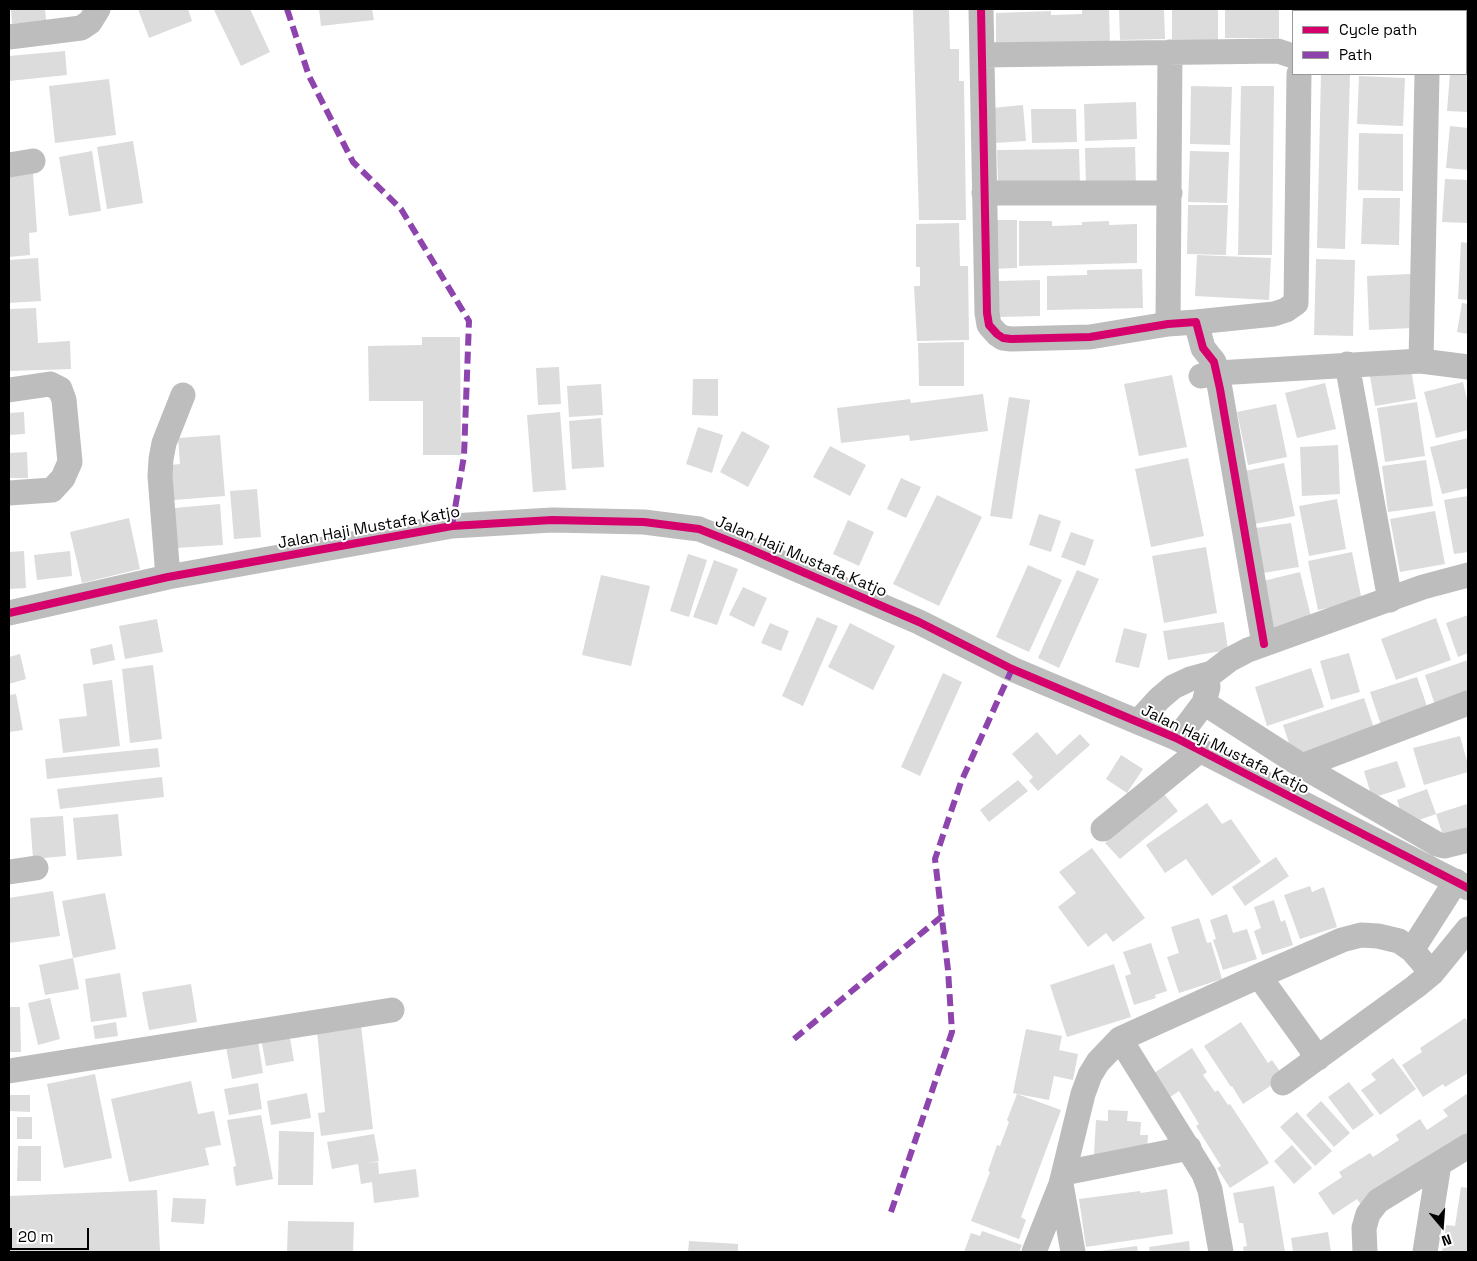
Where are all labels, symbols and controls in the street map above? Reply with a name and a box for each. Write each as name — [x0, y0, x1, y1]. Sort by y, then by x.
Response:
legend — [1292, 10, 1467, 75]
text: Cycle path — [1339, 20, 1417, 39]
text: Path — [1339, 45, 1372, 64]
street label: Jalan Haji Mustafa Katjo — [276, 503, 462, 553]
street label: Jalan Haji Mustafa Katjo — [712, 512, 890, 602]
street label: Jalan Haji Mustafa Katjo — [1138, 701, 1312, 799]
north arrow — [1417, 1201, 1467, 1251]
scale bar — [12, 1218, 91, 1250]
text: 20 m — [18, 1227, 53, 1246]
text: N — [1439, 1230, 1454, 1250]

